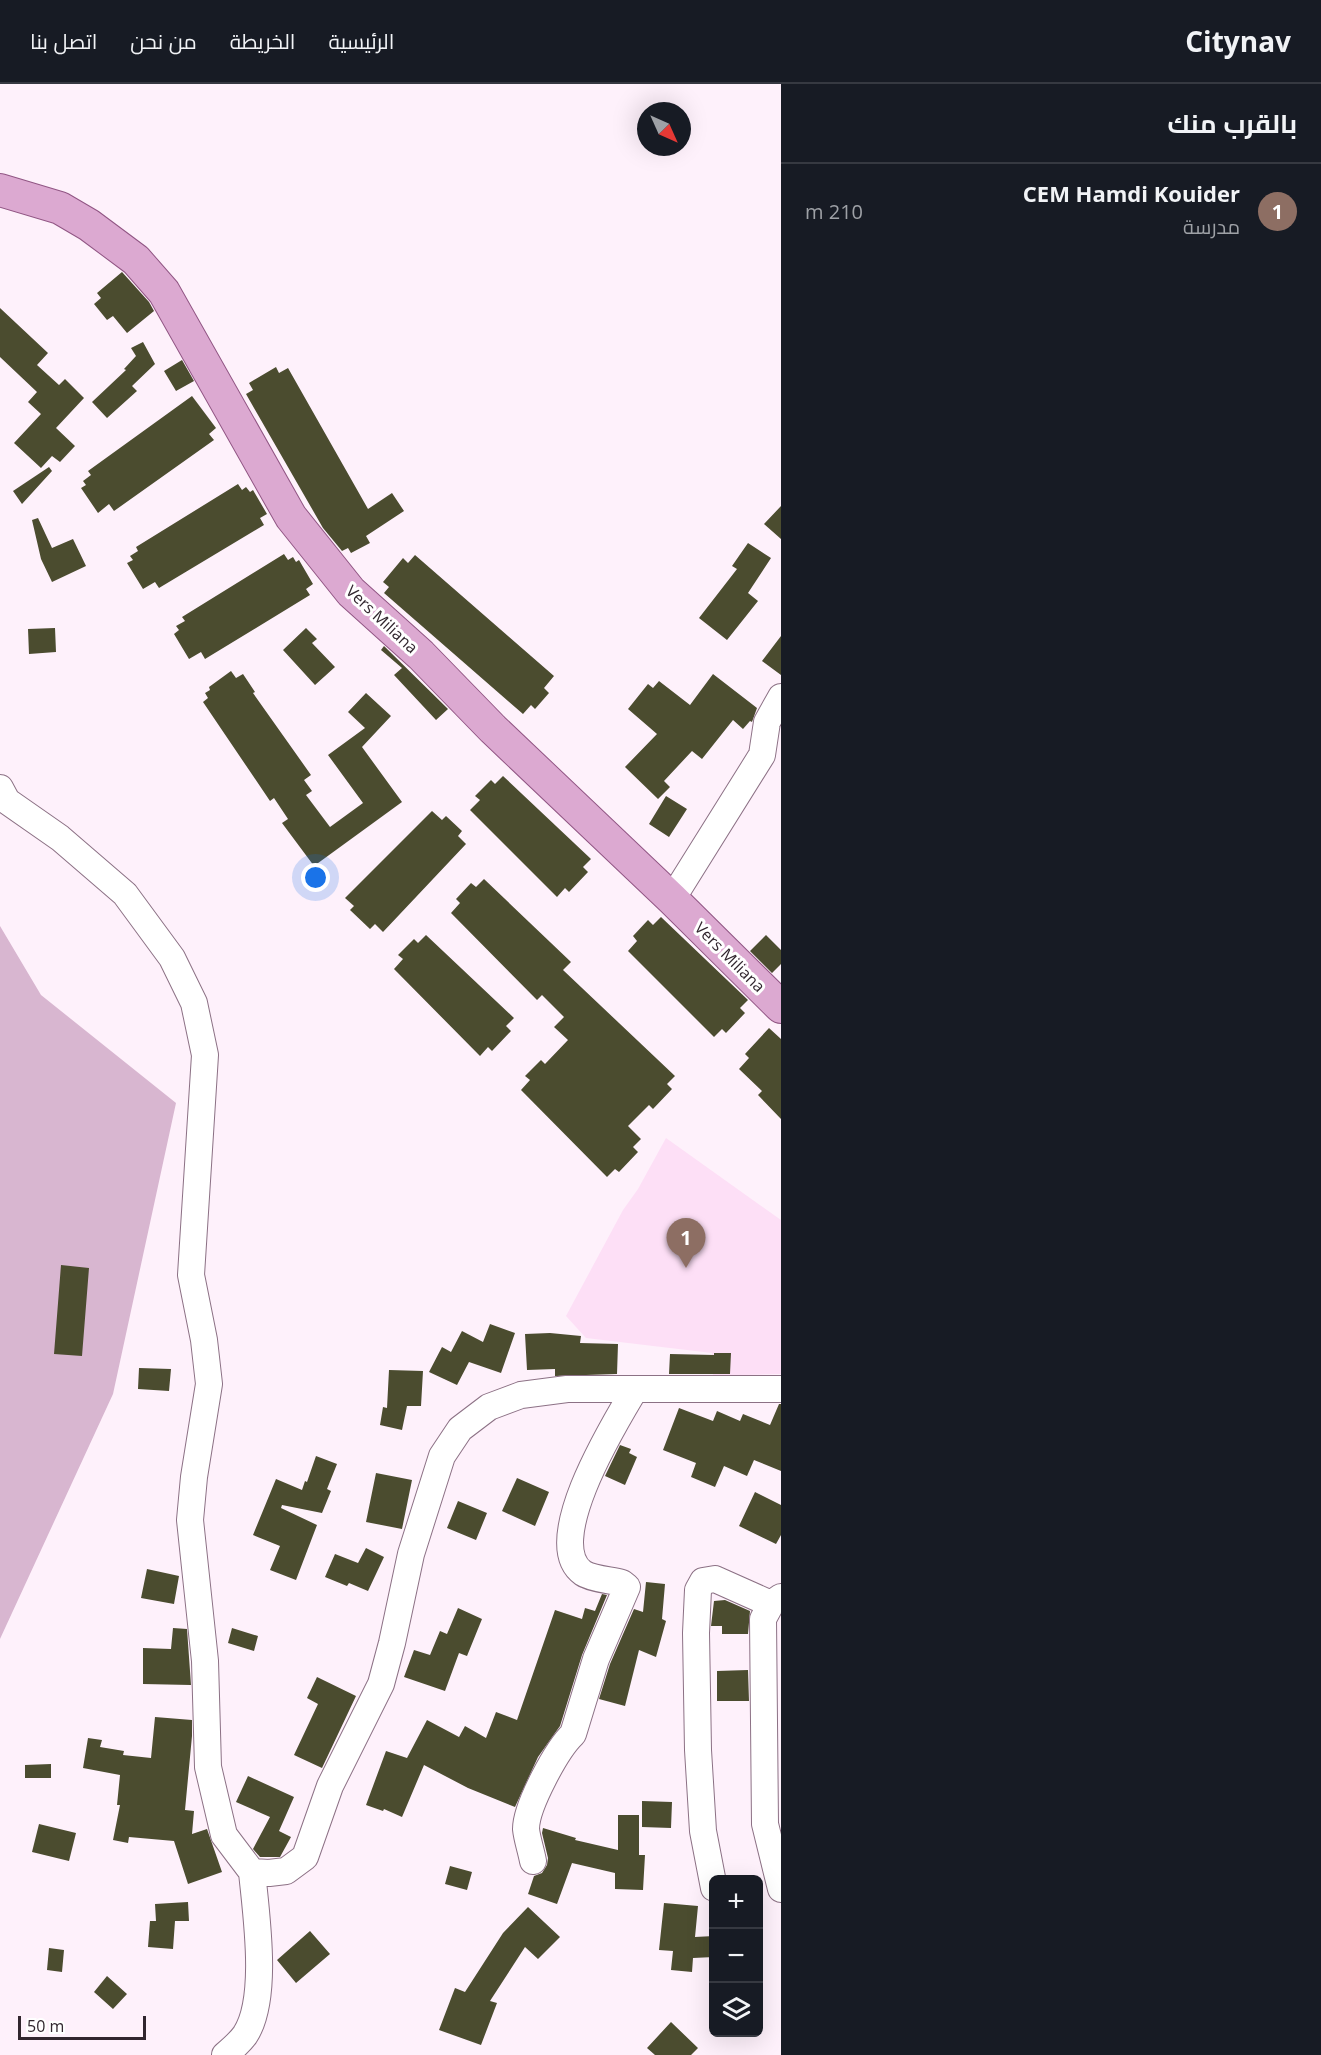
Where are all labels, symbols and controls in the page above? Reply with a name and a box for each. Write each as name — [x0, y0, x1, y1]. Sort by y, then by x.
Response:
text: Citynav — [1185, 22, 1291, 60]
text: اتصل بنا — [30, 27, 97, 55]
text: من نحن — [130, 27, 197, 55]
text: الخريطة — [230, 27, 295, 55]
text: الرئيسية — [328, 27, 394, 55]
north arrow — [637, 102, 691, 156]
text: بالقرب منك — [1168, 105, 1297, 141]
text: CEM Hamdi Kouider — [1023, 178, 1240, 208]
text: 210 m — [805, 198, 863, 225]
text: 1 — [1272, 198, 1283, 225]
text: مدرسة — [1183, 213, 1240, 240]
street label: Vers Miliana — [341, 580, 423, 658]
your location — [301, 863, 330, 892]
street label: Vers Miliana — [690, 917, 770, 997]
pin: 1 — [666, 1218, 706, 1268]
map controls — [709, 1875, 763, 2037]
button: + — [709, 1875, 763, 1929]
button: − — [709, 1929, 763, 1983]
button: layers — [709, 1983, 763, 2037]
scale bar — [18, 2013, 146, 2040]
text: 50 m — [27, 2015, 64, 2037]

